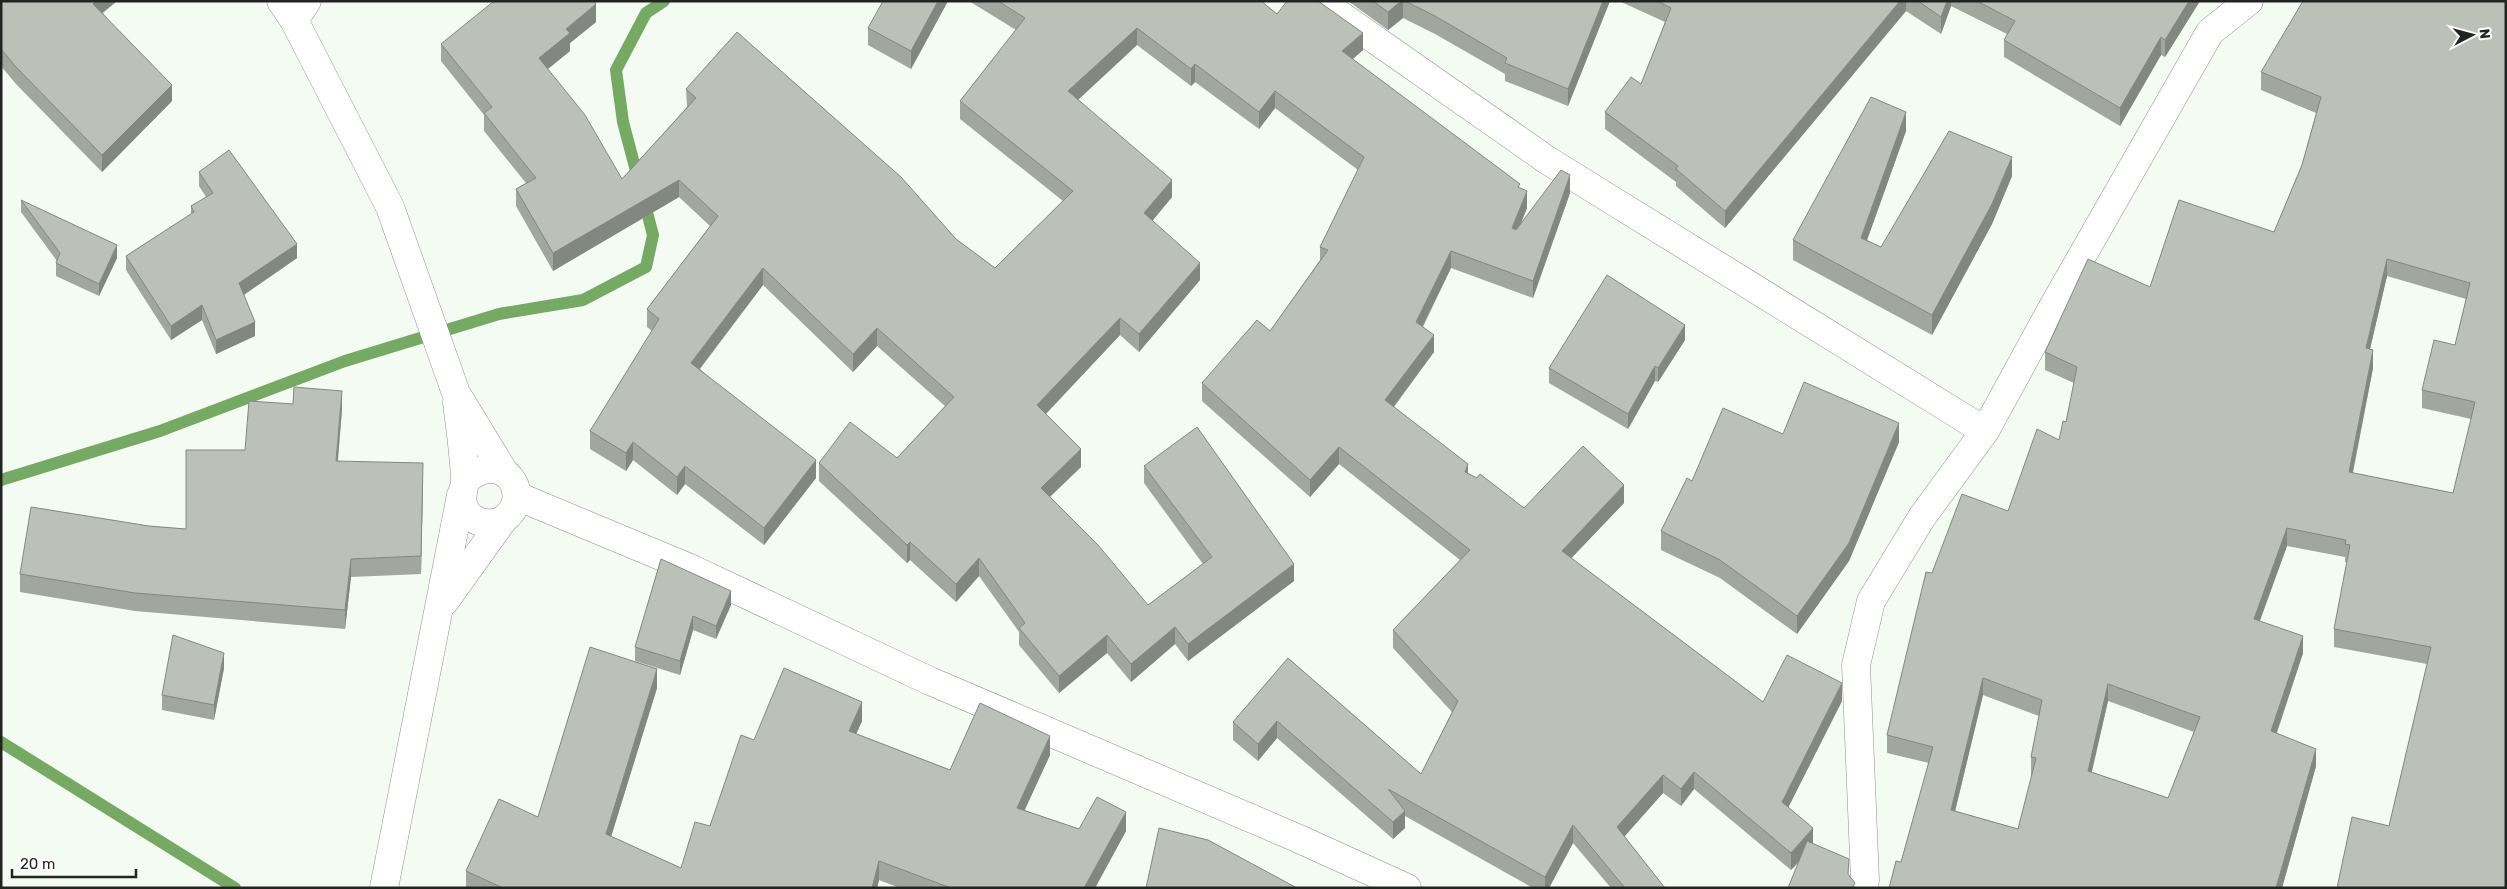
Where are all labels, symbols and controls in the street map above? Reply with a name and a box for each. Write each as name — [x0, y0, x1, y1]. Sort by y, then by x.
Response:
north arrow — [2447, 10, 2497, 60]
text: N — [2475, 28, 2493, 40]
scale bar — [12, 846, 136, 878]
text: 20 m — [20, 855, 55, 873]

